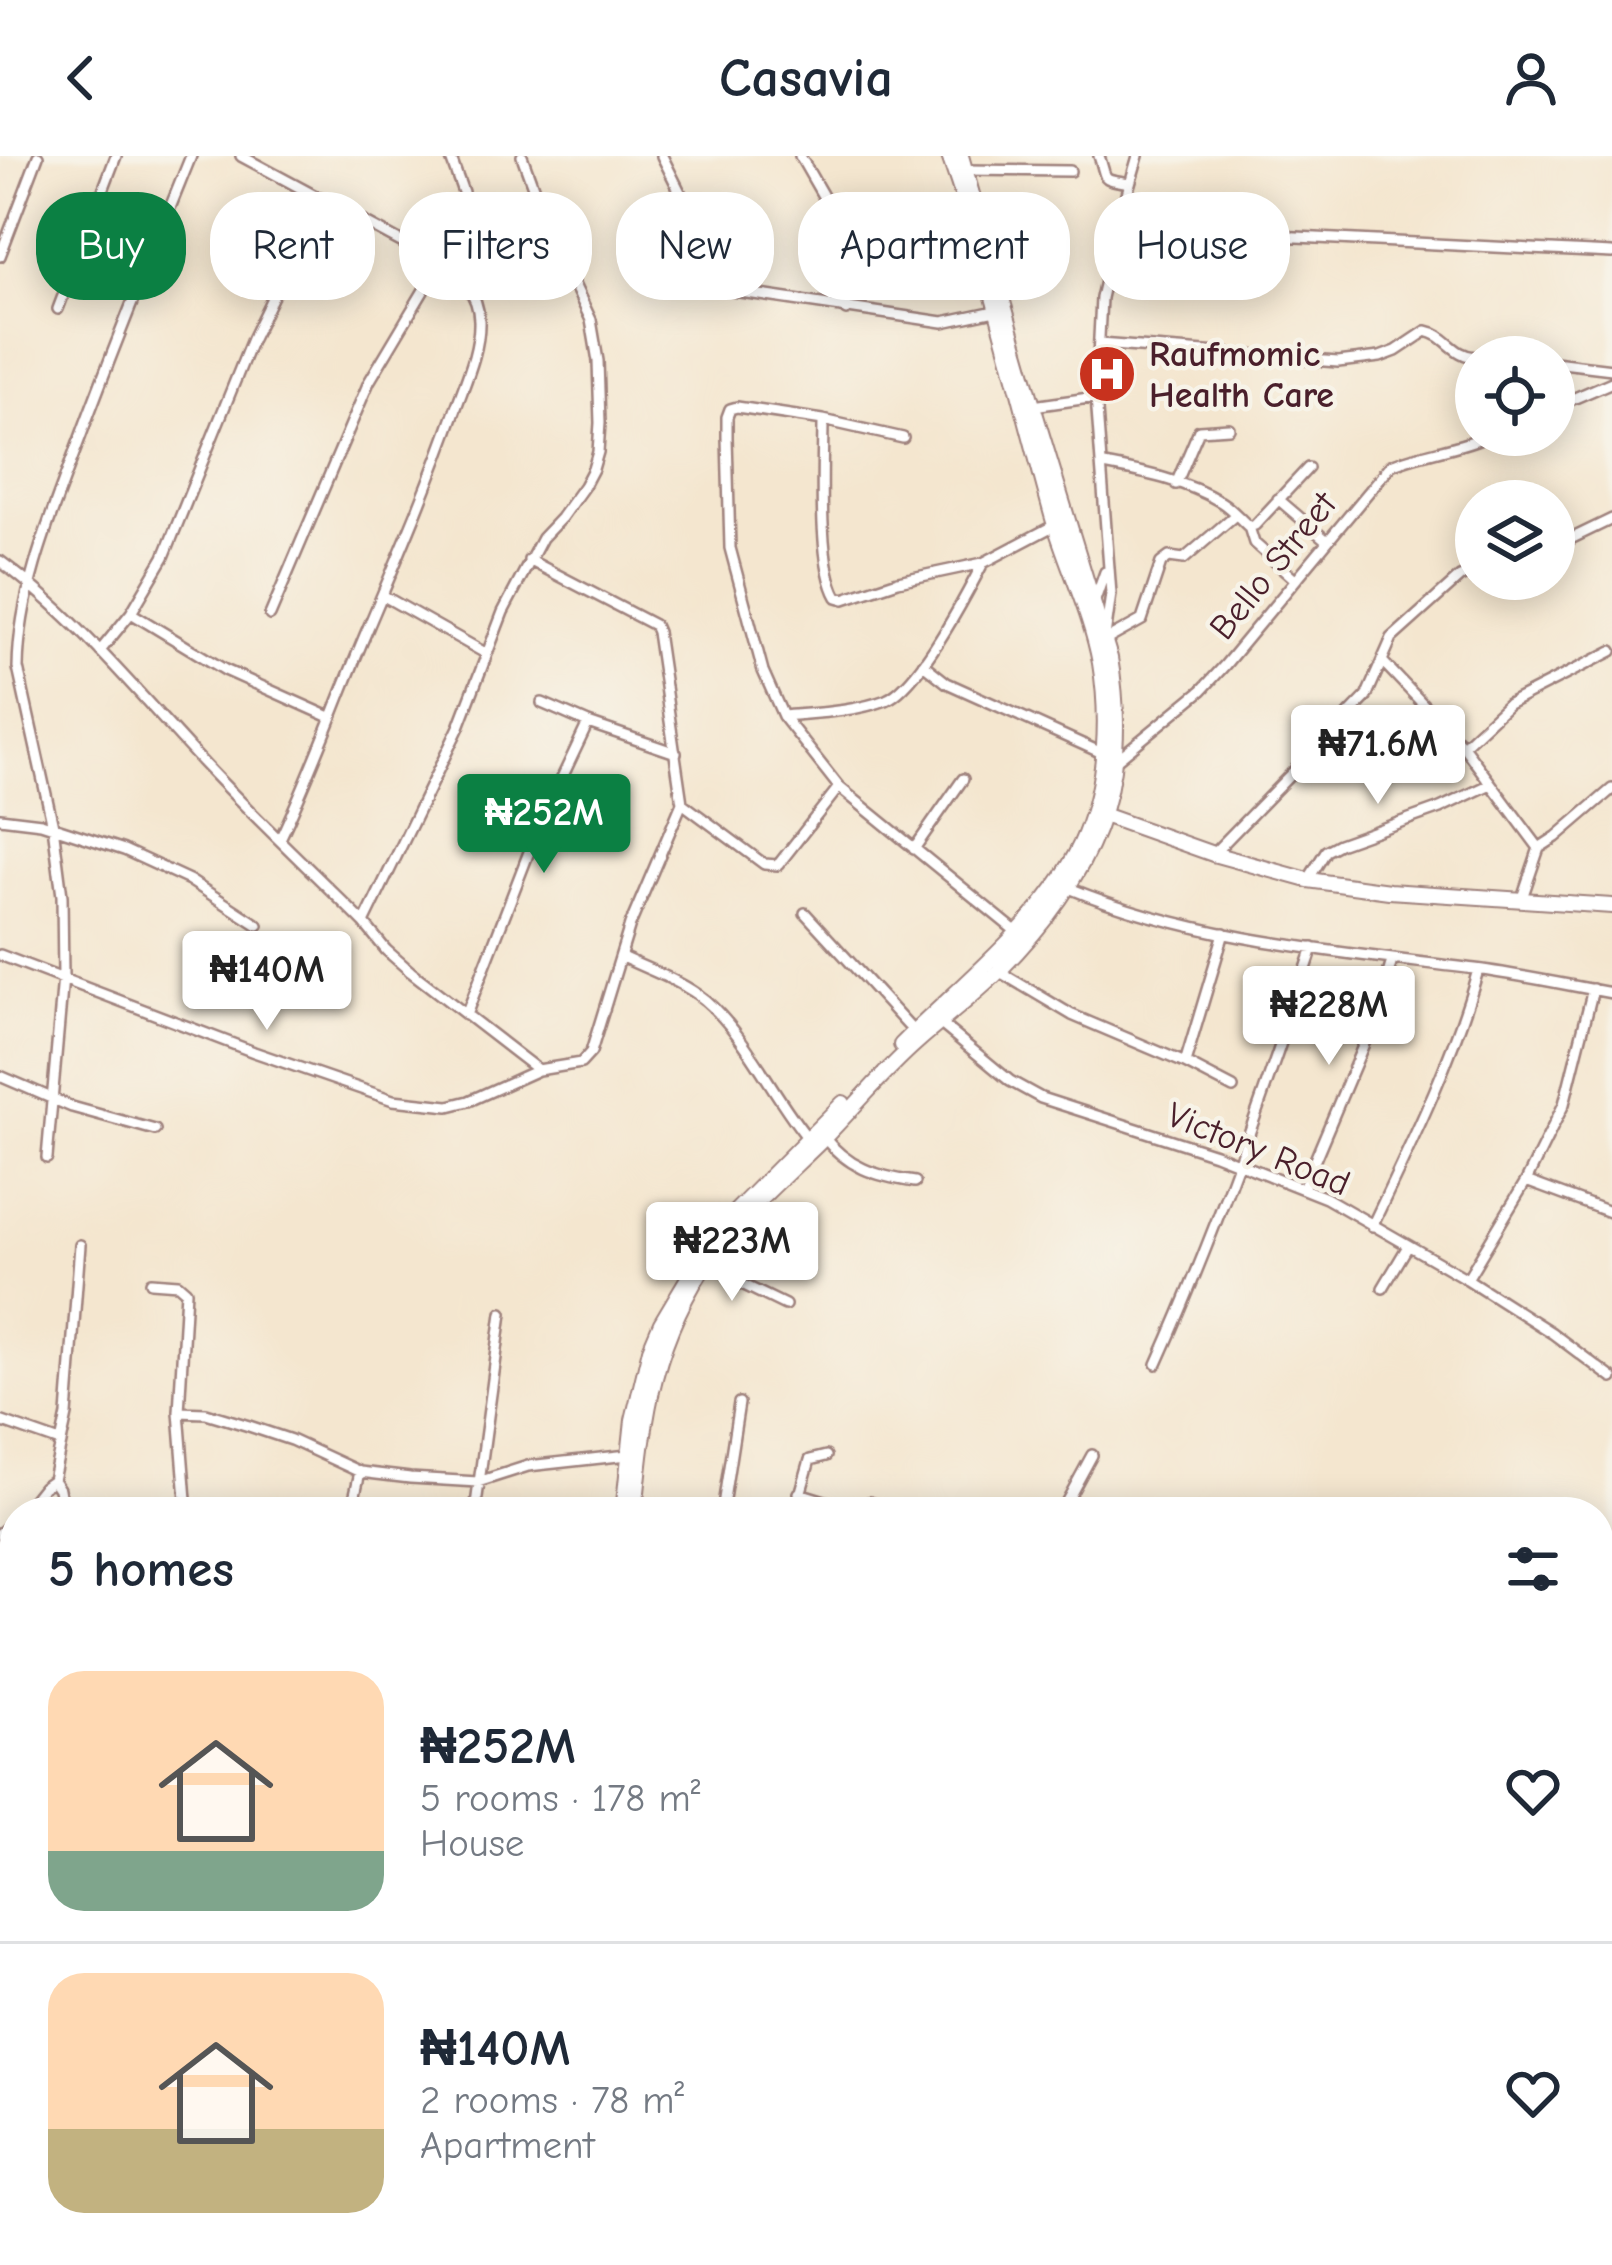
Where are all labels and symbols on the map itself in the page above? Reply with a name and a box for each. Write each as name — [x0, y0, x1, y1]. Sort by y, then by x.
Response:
place label: Raufmomic Health Care — [1149, 334, 1334, 416]
hospital icon: Raufmomic Health Care — [1076, 343, 1138, 405]
street label: Bello Street — [1201, 483, 1346, 648]
pin: ₦71.6M — [1280, 705, 1476, 807]
pin: ₦252M — [460, 774, 628, 876]
pin: ₦140M — [183, 931, 351, 1033]
pin: ₦228M — [1245, 966, 1413, 1068]
street label: Victory Road — [1161, 1094, 1356, 1205]
pin: ₦223M — [648, 1202, 816, 1304]

